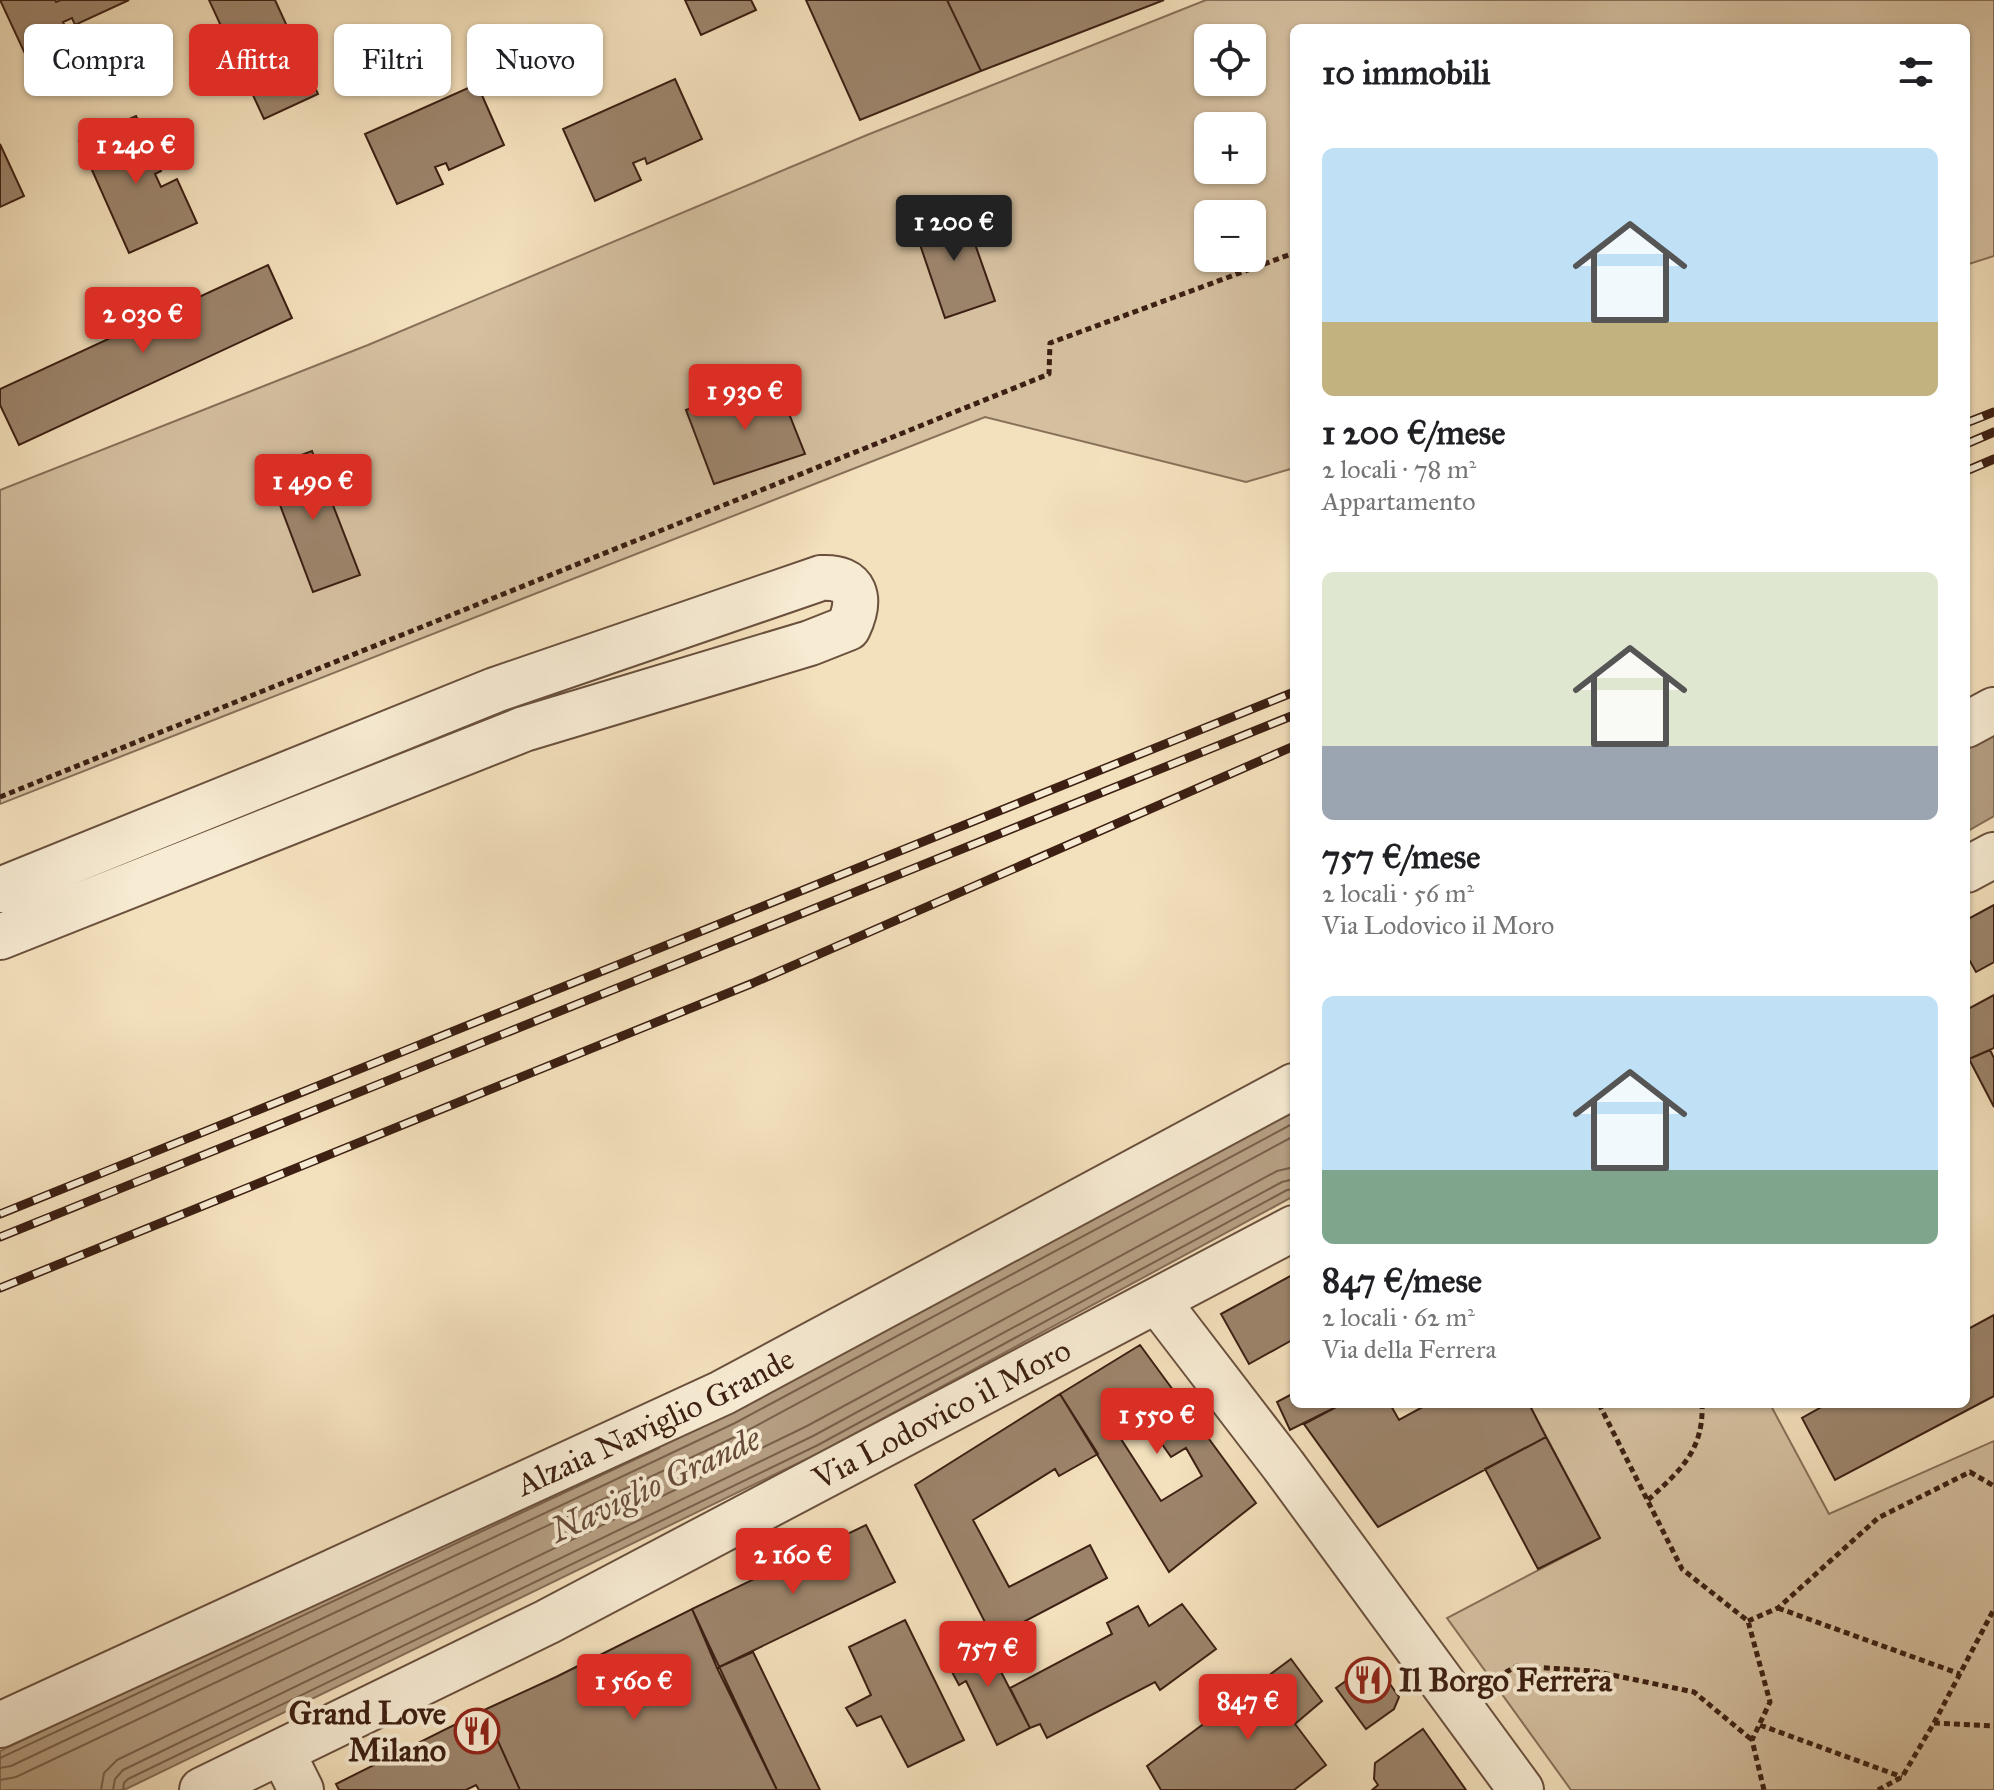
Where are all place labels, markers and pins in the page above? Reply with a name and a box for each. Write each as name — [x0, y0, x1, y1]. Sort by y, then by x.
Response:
pin: 1 240 € — [62, 118, 210, 186]
pin: 1 200 € — [880, 195, 1028, 263]
pin: 2 030 € — [69, 287, 217, 355]
pin: 1 930 € — [671, 364, 819, 432]
pin: 1 490 € — [239, 454, 387, 522]
pin: 1 550 € — [1083, 1388, 1231, 1456]
pin: 2 160 € — [719, 1528, 867, 1596]
pin: 757 € — [932, 1621, 1044, 1689]
pin: 1 560 € — [560, 1654, 708, 1722]
restaurant icon: Il Borgo Ferrera — [1344, 1656, 1392, 1704]
place label: Il Borgo Ferrera — [1399, 1661, 1614, 1700]
pin: 847 € — [1192, 1674, 1304, 1742]
place label: Grand Love Milano — [289, 1694, 446, 1770]
restaurant icon: Grand Love Milano — [453, 1707, 501, 1755]

